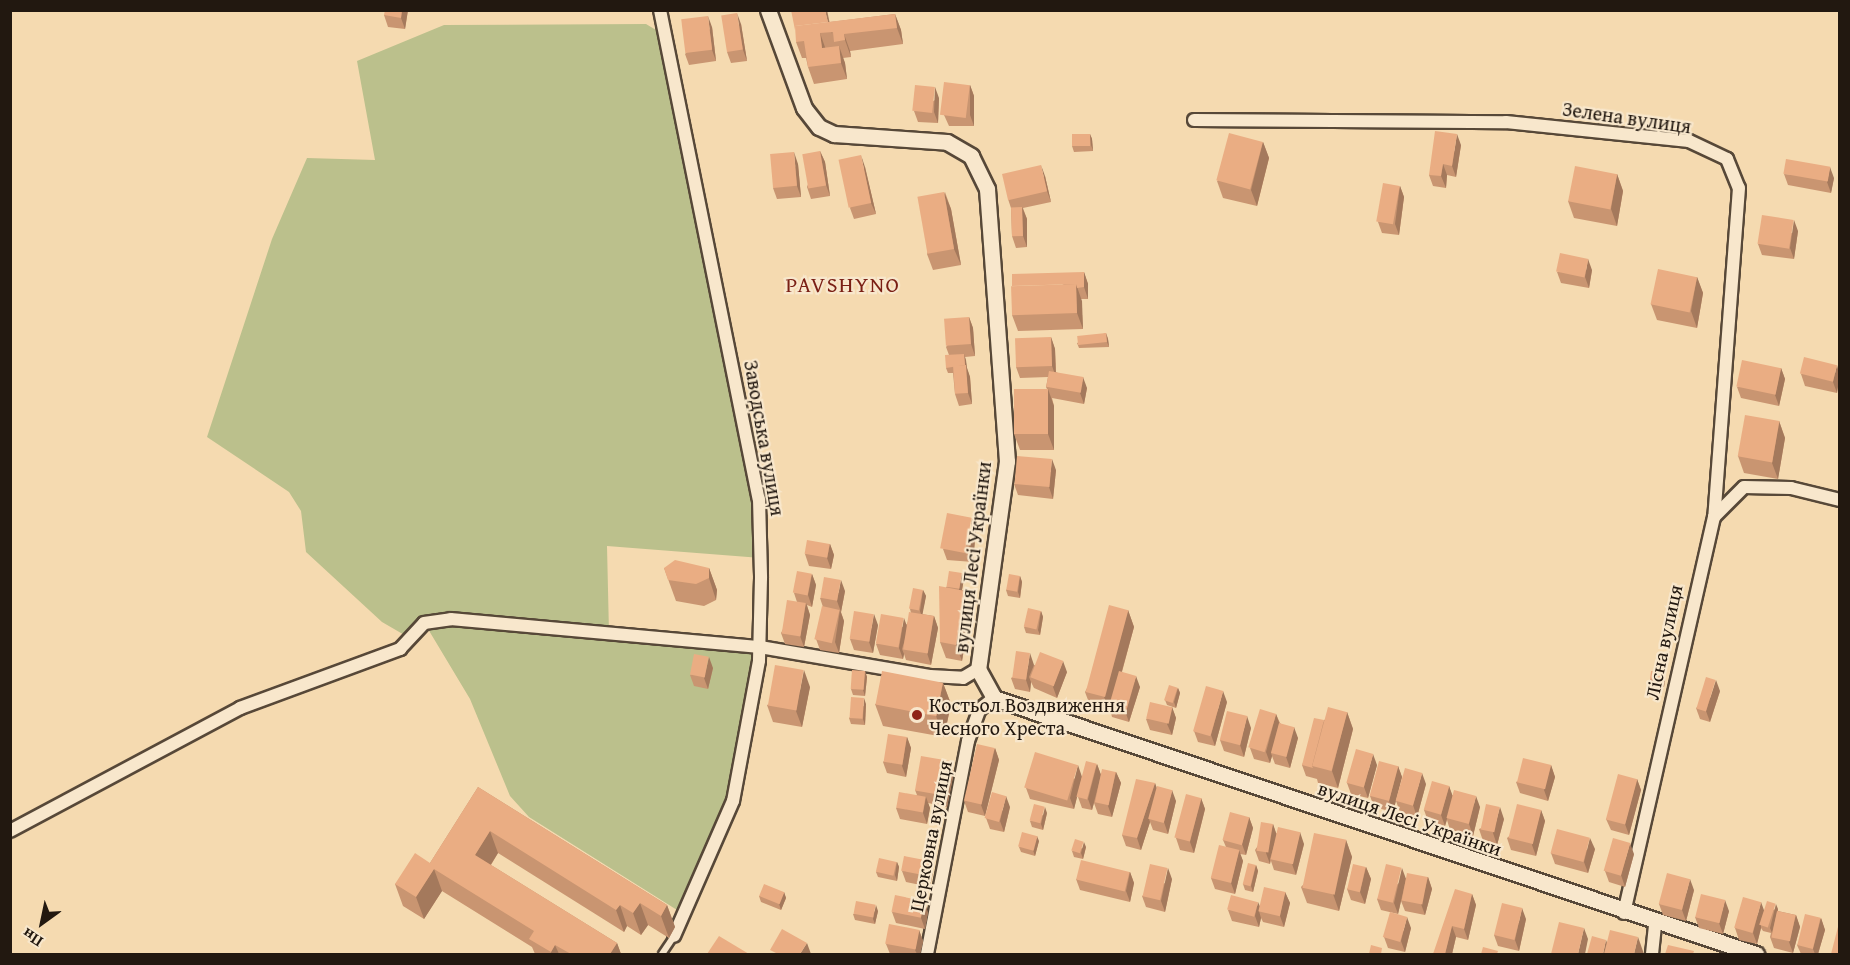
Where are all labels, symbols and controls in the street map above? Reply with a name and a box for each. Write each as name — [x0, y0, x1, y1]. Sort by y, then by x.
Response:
street label: Зелена вулиця — [1561, 96, 1693, 138]
district label: PAVSHYNO — [786, 272, 900, 298]
street label: Заводська вулиця — [739, 358, 791, 518]
street label: вулиця Лесі Українки — [948, 460, 996, 654]
street label: Лісна вулиця — [1639, 582, 1687, 702]
place label: Костьол Воздвиження Чесного Хреста — [929, 692, 1125, 739]
marker: Костьол Воздвиження Чесного Хреста — [910, 708, 924, 722]
street label: Церковна вулиця — [904, 758, 956, 914]
street label: вулиця Лесі Українки — [1315, 775, 1505, 861]
north arrow — [12, 893, 72, 953]
text: Пн — [17, 922, 47, 954]

